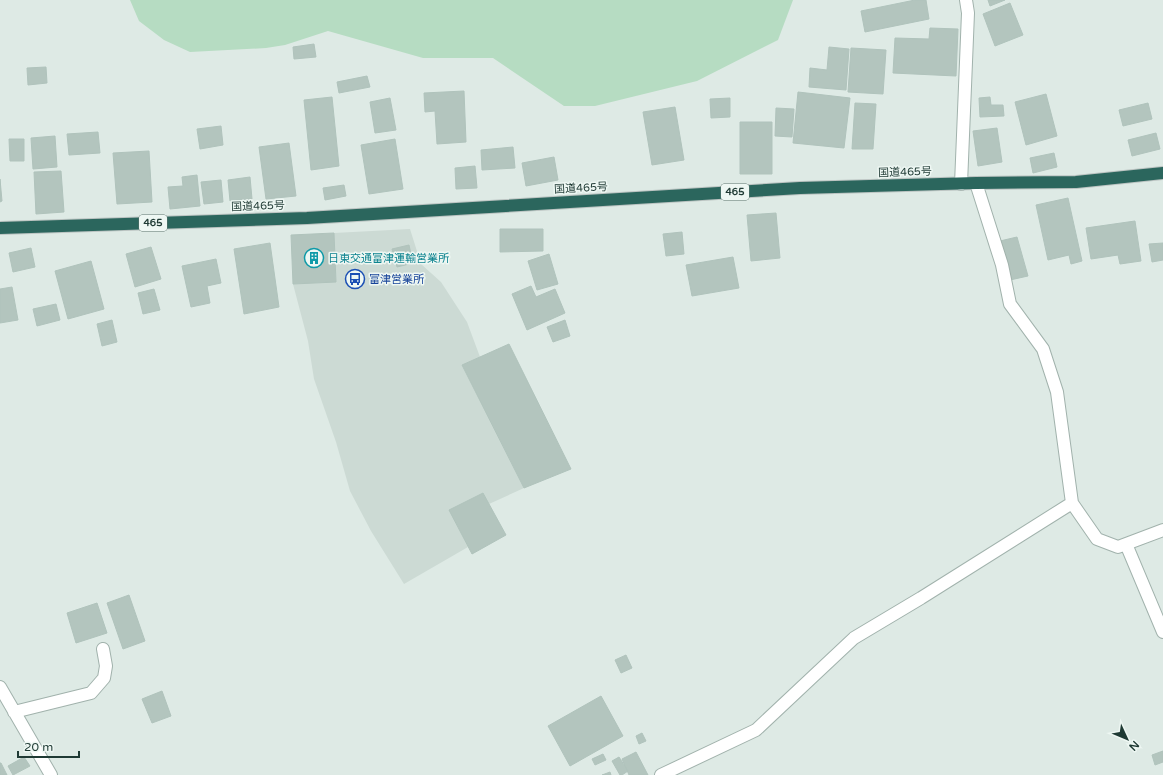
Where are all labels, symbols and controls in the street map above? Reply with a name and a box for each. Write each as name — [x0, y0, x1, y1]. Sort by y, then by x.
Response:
street label: 国道465号 — [878, 165, 932, 179]
street label: 国道465号 — [554, 180, 608, 196]
road number: 465 — [721, 184, 749, 200]
street label: 国道465号 — [231, 199, 285, 213]
road number: 465 — [139, 215, 167, 231]
building icon: 日東交通富津運輸営業所 — [303, 247, 325, 269]
place label: 日東交通富津運輸営業所 — [328, 252, 450, 265]
bus stop icon: 富津営業所 — [344, 268, 366, 290]
place label: 富津営業所 — [369, 273, 425, 286]
north arrow — [1107, 719, 1147, 759]
scale bar — [18, 733, 79, 759]
text: N — [1126, 738, 1142, 753]
text: 20 m — [24, 740, 53, 754]

